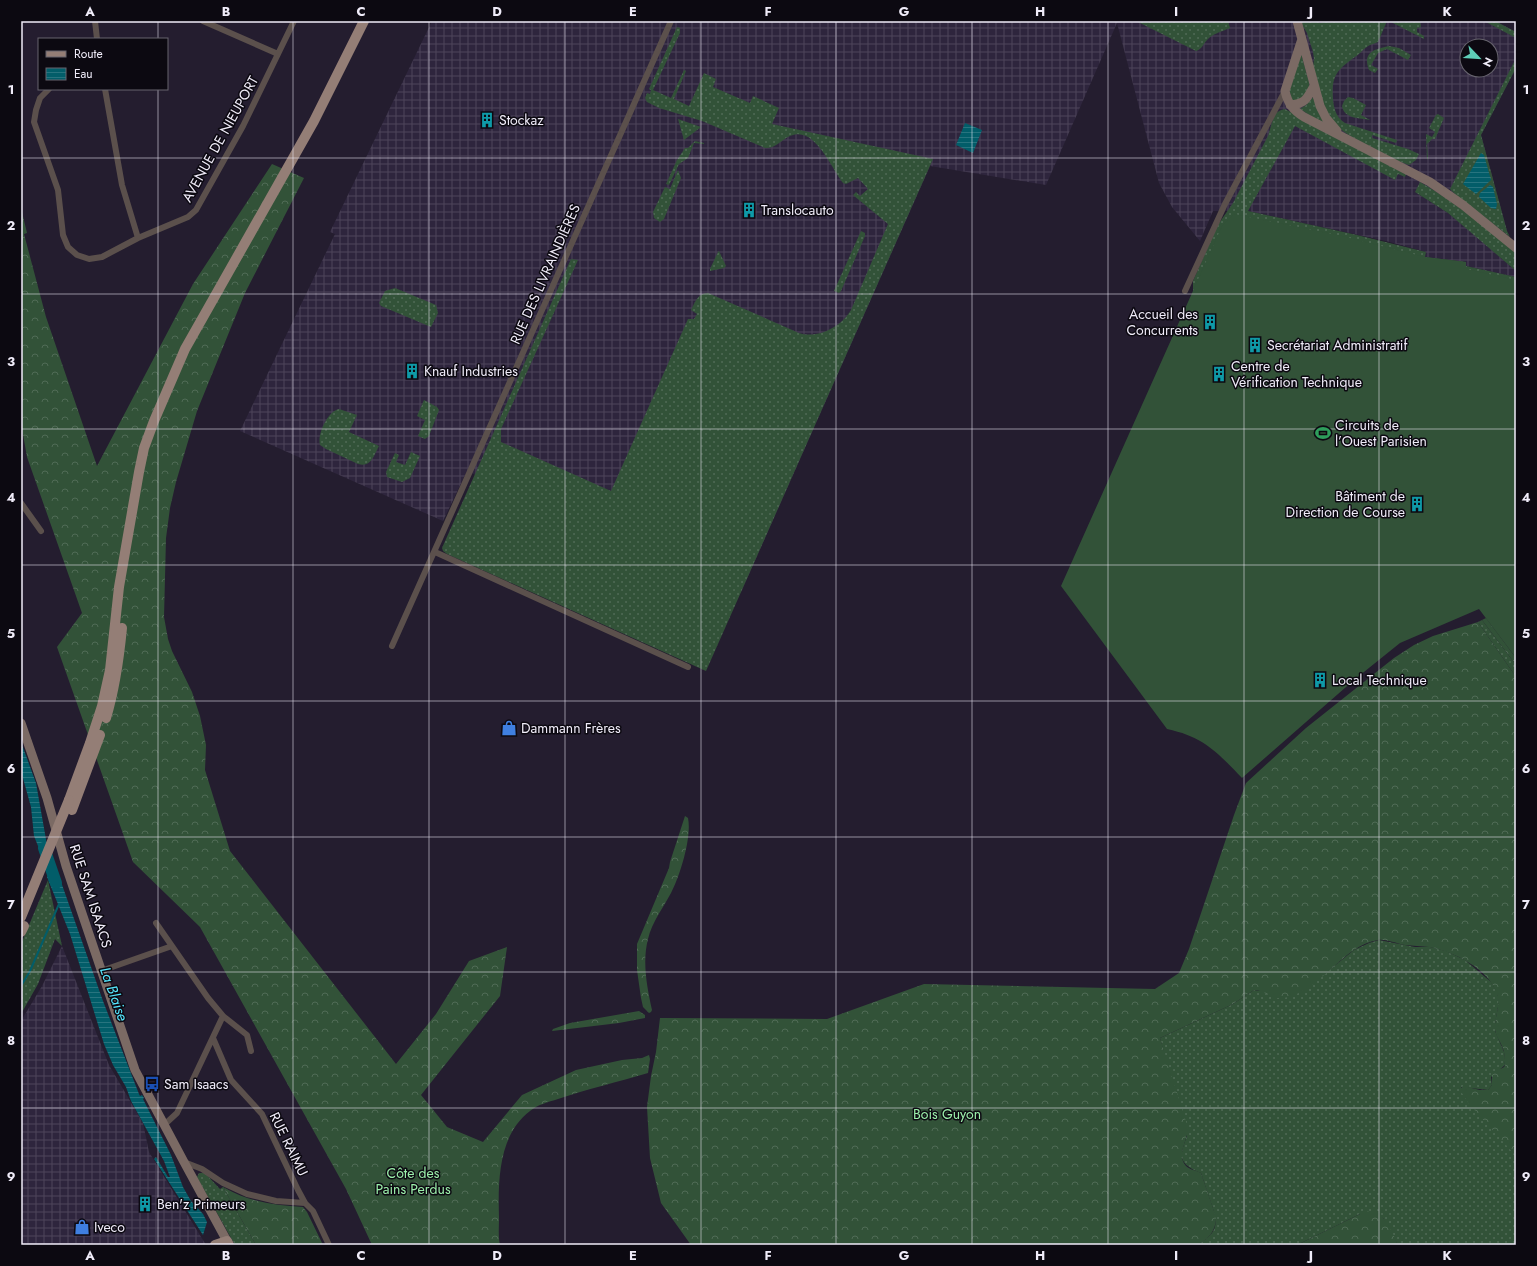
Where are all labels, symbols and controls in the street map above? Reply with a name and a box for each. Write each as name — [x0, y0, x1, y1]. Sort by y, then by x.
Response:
text: A — [84, 2, 95, 21]
text: B — [222, 2, 231, 21]
text: C — [356, 2, 366, 21]
text: D — [492, 2, 502, 21]
text: E — [629, 2, 637, 21]
text: F — [764, 2, 772, 21]
text: G — [899, 2, 910, 21]
text: H — [1035, 2, 1045, 21]
text: I — [1174, 2, 1178, 21]
text: J — [1306, 2, 1313, 21]
text: K — [1442, 2, 1452, 21]
legend — [38, 38, 168, 90]
north arrow — [1459, 38, 1499, 78]
text: Route — [74, 45, 103, 63]
text: N — [1479, 55, 1497, 70]
text: Eau — [74, 65, 93, 83]
street label: AVENUE DE NIEUPORT — [177, 72, 263, 206]
text: 1 — [8, 80, 14, 99]
text: 1 — [1523, 80, 1529, 99]
place label: Stockaz — [499, 110, 544, 130]
building icon: Stockaz — [478, 111, 496, 129]
street label: RUE DES LIVRAINDIÈRES — [505, 200, 585, 347]
place label: Translocauto — [761, 200, 834, 220]
building icon: Translocauto — [740, 201, 758, 219]
text: 2 — [7, 216, 15, 235]
text: 2 — [1522, 216, 1530, 235]
place label: Accueil des Concurrents — [1126, 304, 1198, 340]
building icon: Accueil des Concurrents — [1201, 313, 1219, 331]
place label: Secrétariat Administratif — [1267, 335, 1409, 355]
building icon: Secrétariat Administratif — [1246, 336, 1264, 354]
text: 3 — [7, 352, 15, 371]
text: 3 — [1522, 352, 1530, 371]
place label: Centre de Vérification Technique — [1231, 356, 1362, 392]
place label: Knauf Industries — [424, 361, 518, 381]
building icon: Knauf Industries — [403, 362, 421, 380]
building icon: Centre de Vérification Technique — [1210, 365, 1228, 383]
place label: Circuits de l’Ouest Parisien — [1335, 415, 1427, 451]
sports icon: Circuits de l’Ouest Parisien — [1314, 424, 1332, 442]
place label: Bâtiment de Direction de Course — [1286, 486, 1405, 522]
text: 4 — [6, 488, 16, 507]
text: 4 — [1521, 488, 1531, 507]
building icon: Bâtiment de Direction de Course — [1408, 495, 1426, 513]
text: 5 — [7, 624, 15, 643]
text: 5 — [1522, 624, 1530, 643]
place label: Local Technique — [1332, 670, 1427, 690]
building icon: Local Technique — [1311, 671, 1329, 689]
place label: Dammann Frères — [521, 718, 621, 738]
shop icon: Dammann Frères — [500, 719, 518, 737]
text: 6 — [7, 759, 16, 778]
text: 6 — [1522, 759, 1531, 778]
street label: RUE SAM ISAACS — [65, 842, 117, 951]
text: 7 — [7, 895, 15, 914]
text: 7 — [1522, 895, 1530, 914]
water label: La Blaise — [94, 964, 134, 1025]
text: 8 — [7, 1031, 15, 1050]
text: 8 — [1522, 1031, 1530, 1050]
place label: Sam Isaacs — [164, 1074, 229, 1094]
bus stop icon: Sam Isaacs — [143, 1075, 161, 1093]
park label: Bois Guyon — [913, 1104, 981, 1124]
street label: RUE RAIMU — [265, 1109, 313, 1179]
park label: Côte des Pains Perdus — [375, 1163, 451, 1199]
text: 9 — [7, 1167, 16, 1186]
text: 9 — [1522, 1167, 1531, 1186]
place label: Ben'z Primeurs — [157, 1194, 246, 1214]
building icon: Ben'z Primeurs — [136, 1195, 154, 1213]
place label: Iveco — [94, 1217, 125, 1237]
shop icon: Iveco — [73, 1218, 91, 1236]
text: A — [84, 1246, 95, 1265]
text: B — [222, 1246, 231, 1265]
text: C — [356, 1246, 366, 1265]
text: D — [492, 1246, 502, 1265]
text: E — [629, 1246, 637, 1265]
text: F — [764, 1246, 772, 1265]
text: G — [899, 1246, 910, 1265]
text: H — [1035, 1246, 1045, 1265]
text: I — [1174, 1246, 1178, 1265]
text: J — [1306, 1246, 1313, 1265]
text: K — [1442, 1246, 1452, 1265]

